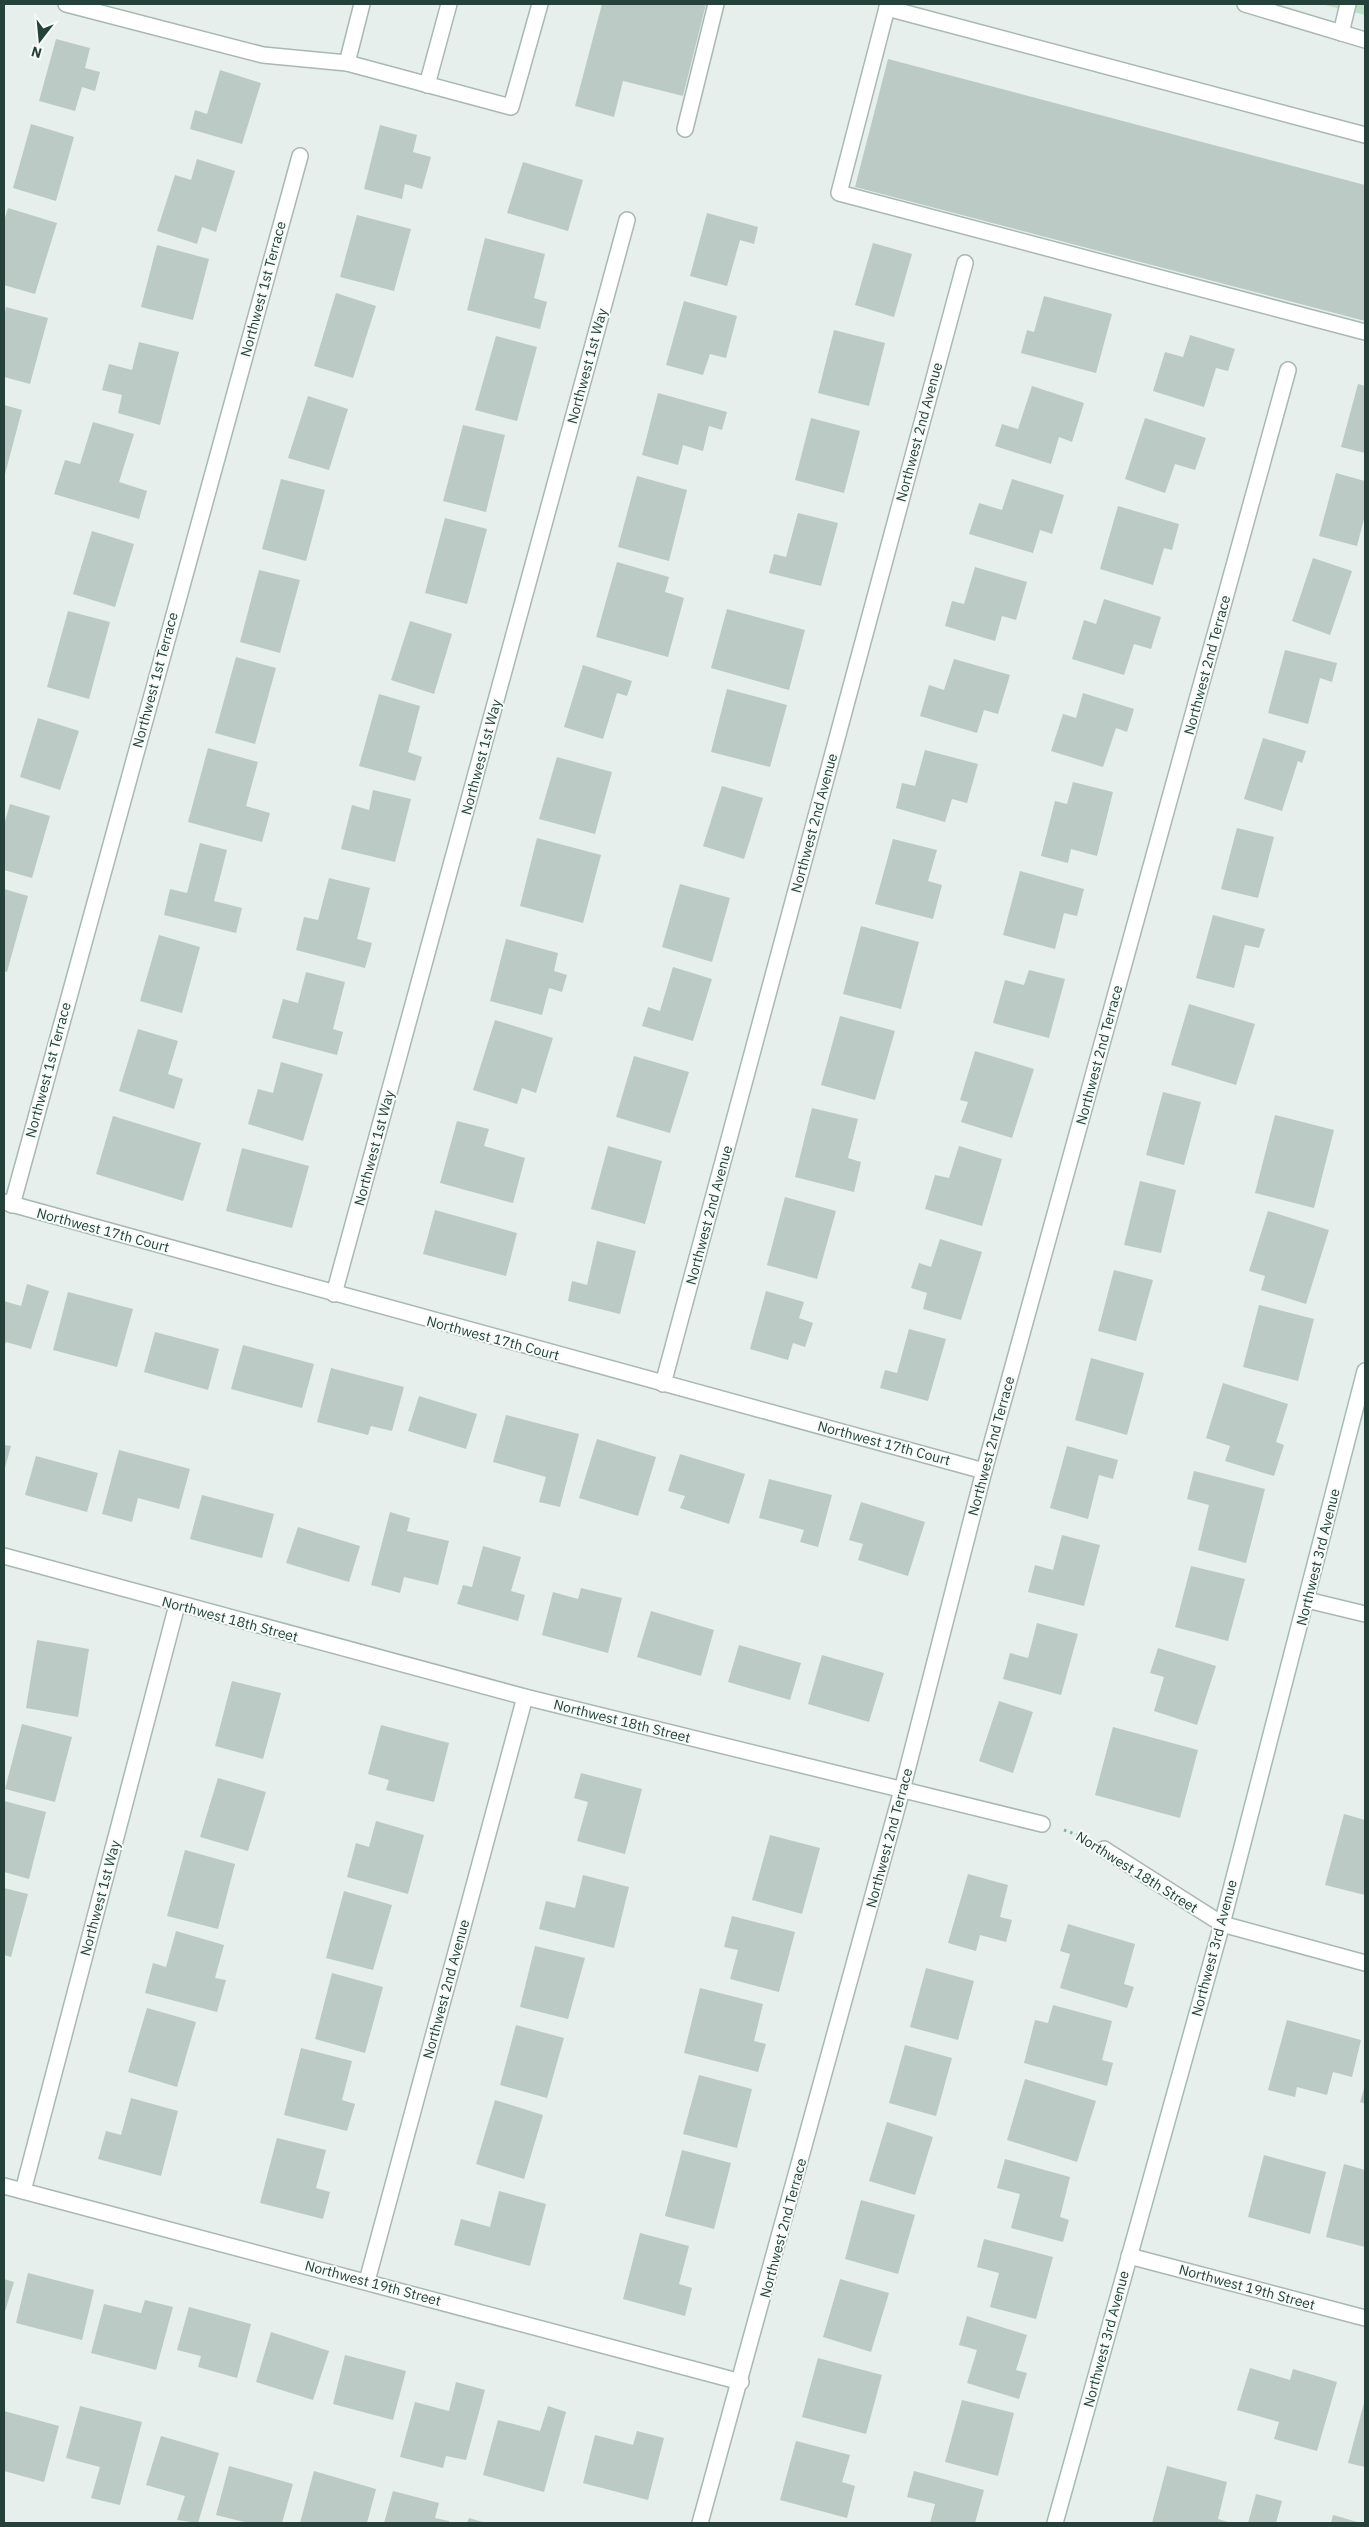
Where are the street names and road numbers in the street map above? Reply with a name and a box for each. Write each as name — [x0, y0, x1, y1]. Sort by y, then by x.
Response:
street label: Northwest 1st Terrace — [236, 219, 290, 359]
street label: Northwest 1st Way — [563, 306, 611, 426]
street label: Northwest 2nd Avenue — [892, 360, 946, 504]
street label: Northwest 2nd Terrace — [1180, 593, 1234, 737]
street label: Northwest 1st Terrace — [128, 610, 182, 750]
street label: Northwest 1st Way — [457, 697, 505, 817]
street label: Northwest 2nd Avenue — [787, 751, 841, 895]
street label: Northwest 2nd Terrace — [1072, 983, 1126, 1127]
street label: Northwest 1st Terrace — [21, 1000, 75, 1140]
street label: Northwest 1st Way — [350, 1088, 398, 1208]
street label: Northwest 2nd Avenue — [682, 1143, 736, 1287]
street label: Northwest 17th Court — [35, 1204, 171, 1256]
street label: Northwest 17th Court — [425, 1312, 561, 1364]
street label: Northwest 2nd Terrace — [964, 1374, 1018, 1518]
street label: Northwest 17th Court — [816, 1417, 952, 1469]
street label: Northwest 3rd Avenue — [1292, 1486, 1344, 1627]
street label: Northwest 18th Street — [160, 1592, 300, 1646]
street label: Northwest 18th Street — [552, 1695, 692, 1747]
street label: Northwest 2nd Terrace — [862, 1766, 916, 1910]
street label: Northwest 18th Street — [1073, 1827, 1201, 1917]
street label: Northwest 1st Way — [76, 1838, 124, 1958]
street label: Northwest 3rd Avenue — [1187, 1877, 1241, 2018]
street label: Northwest 2nd Avenue — [419, 1917, 473, 2061]
street label: Northwest 2nd Terrace — [756, 2156, 810, 2300]
street label: Northwest 19th Street — [303, 2256, 443, 2310]
street label: Northwest 19th Street — [1177, 2260, 1317, 2314]
street label: Northwest 3rd Avenue — [1079, 2268, 1133, 2409]

